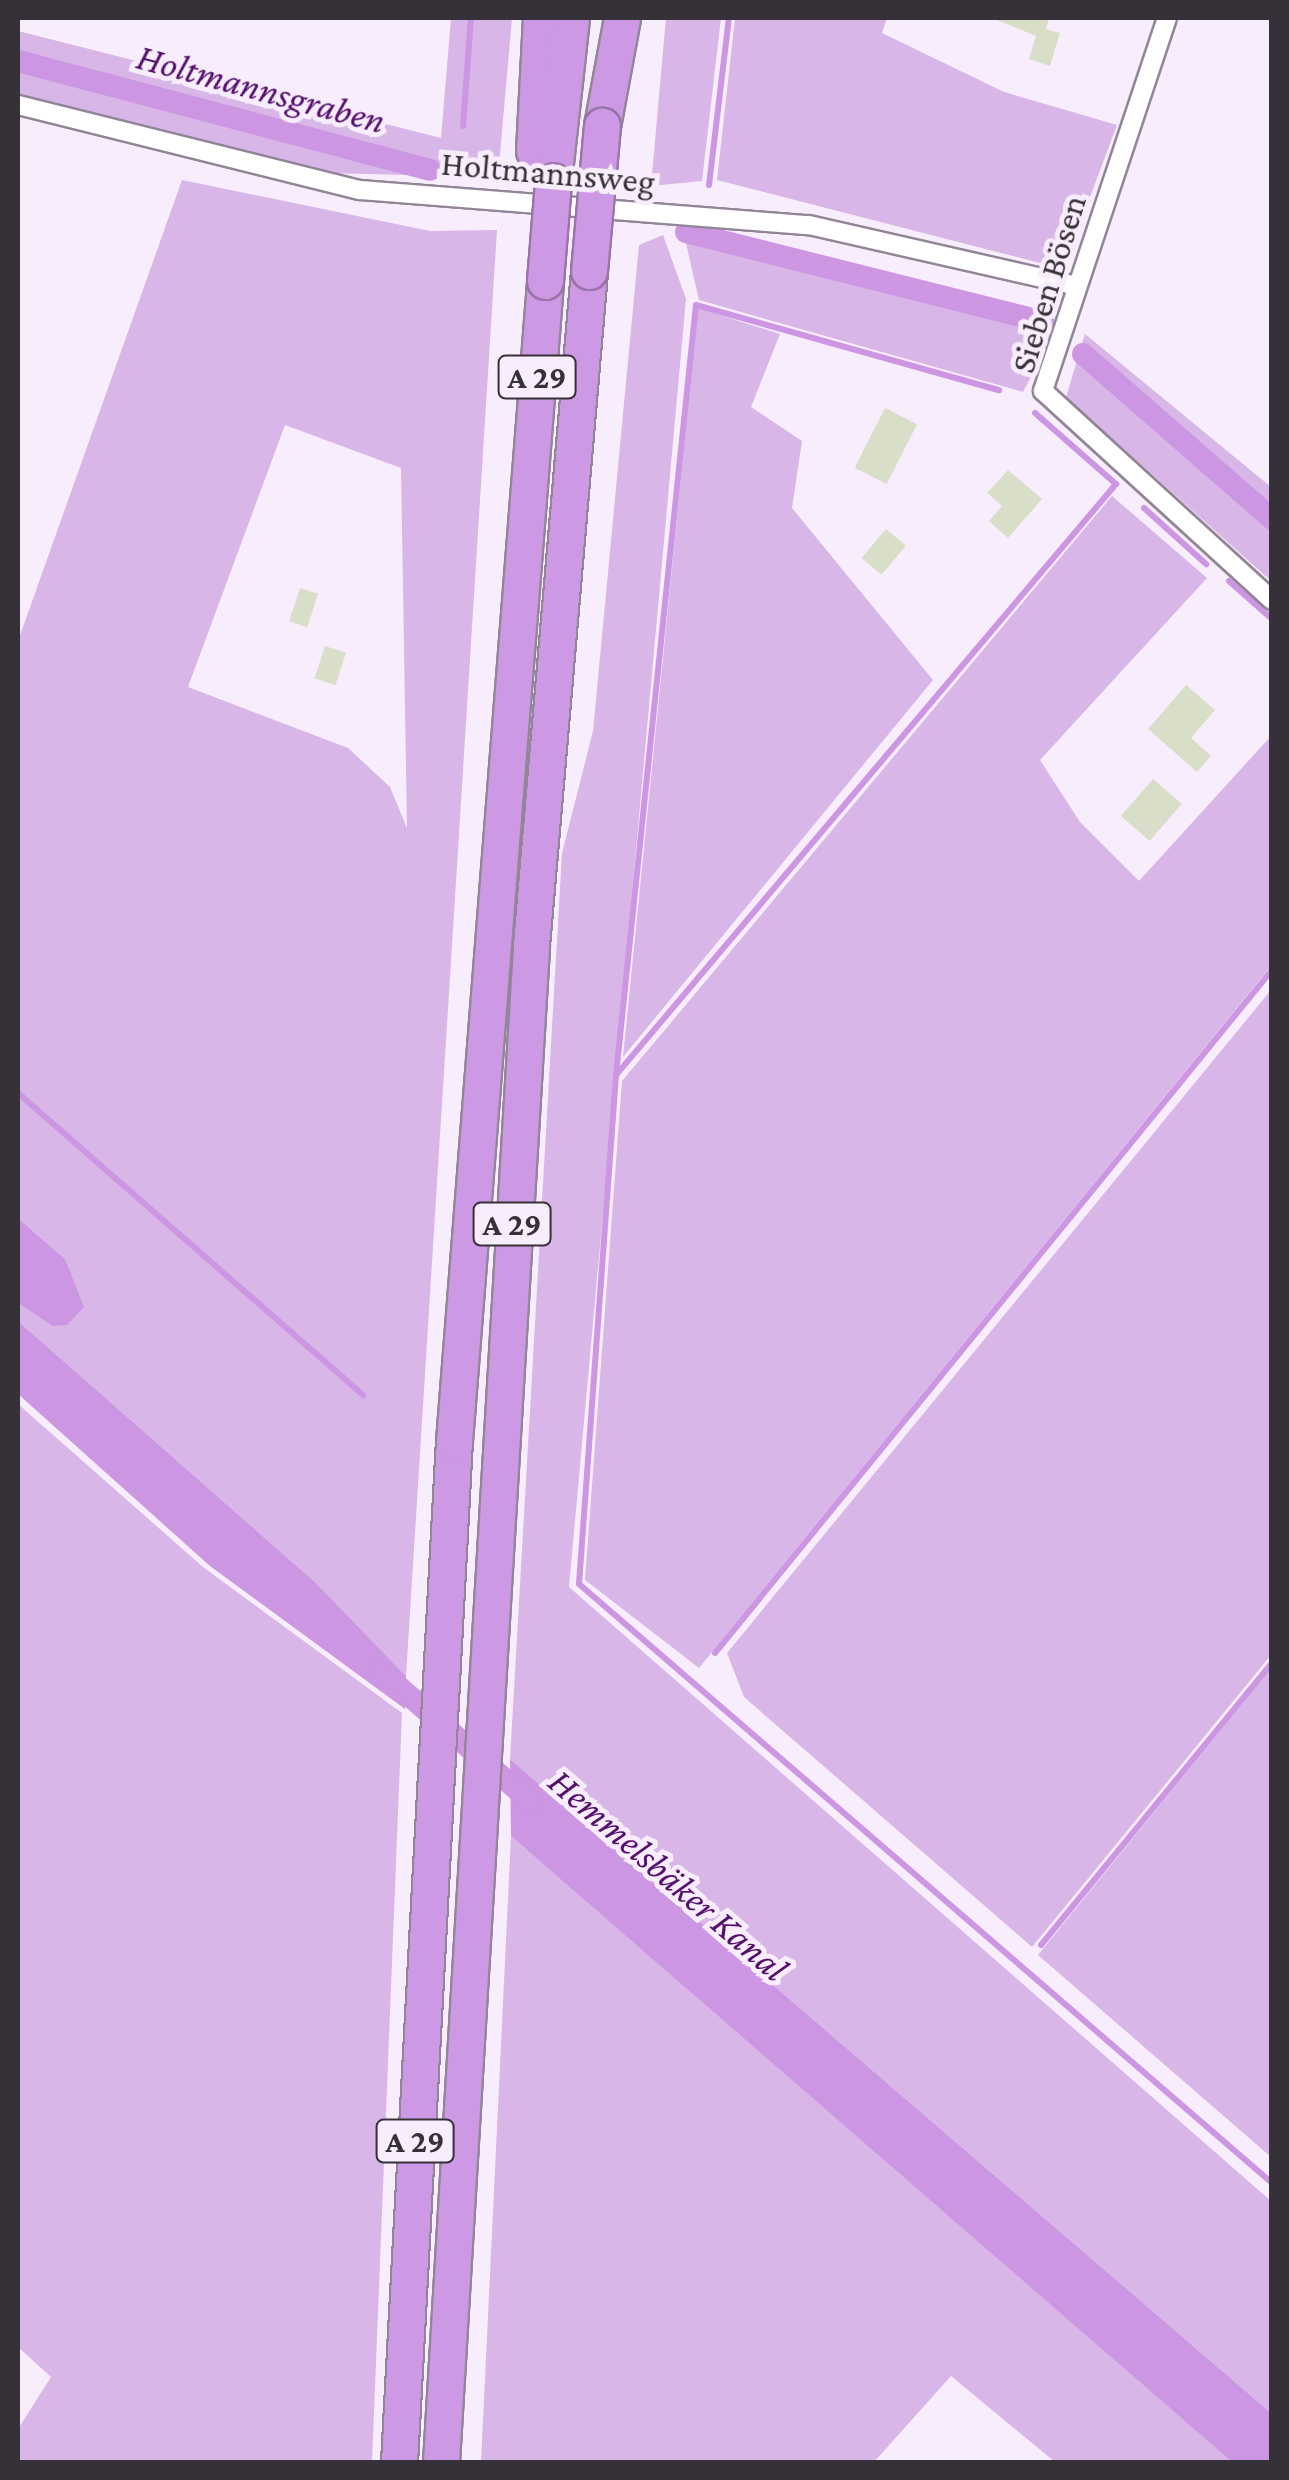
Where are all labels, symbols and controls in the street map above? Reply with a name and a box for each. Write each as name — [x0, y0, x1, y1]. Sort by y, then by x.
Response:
water label: Holtmannsgraben — [132, 34, 390, 144]
street label: Holtmannsweg — [439, 143, 657, 203]
street label: Sieben Bösen — [1002, 190, 1096, 378]
road number: A 29 — [497, 350, 577, 404]
road number: A 29 — [472, 1197, 552, 1251]
water label: Hemmelsbäker Kanal — [539, 1759, 797, 1991]
road number: A 29 — [375, 2114, 455, 2168]

